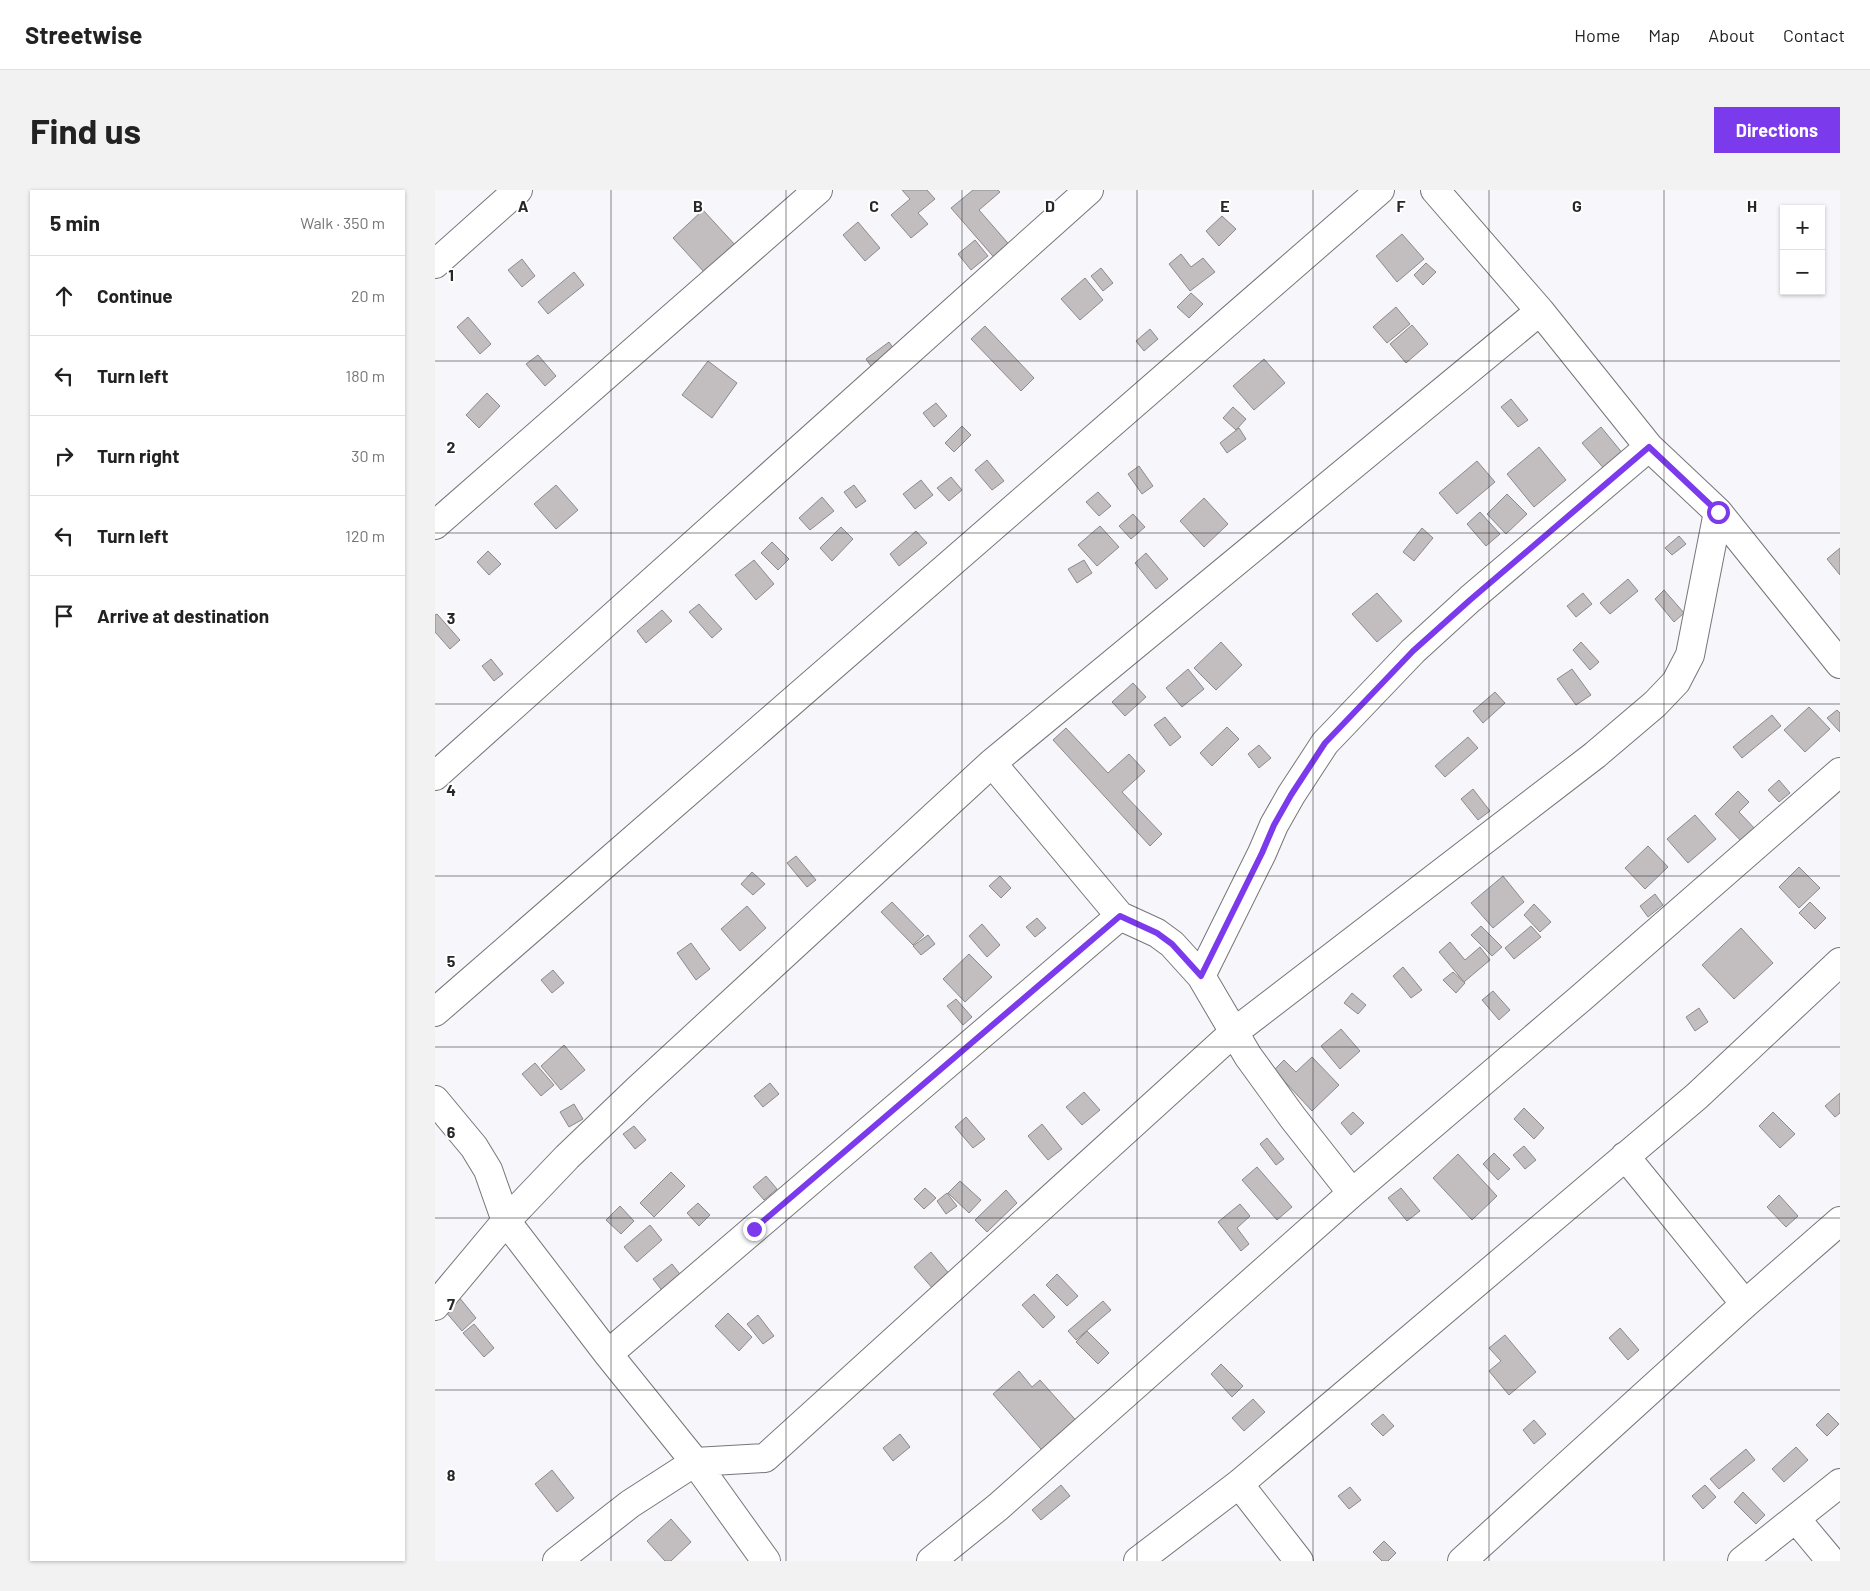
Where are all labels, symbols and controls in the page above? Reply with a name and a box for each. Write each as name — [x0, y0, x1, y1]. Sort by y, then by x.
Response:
text: Streetwise — [25, 20, 142, 49]
text: Home — [1574, 24, 1620, 46]
text: Map — [1648, 24, 1680, 46]
text: About — [1708, 24, 1755, 46]
text: Contact — [1783, 24, 1845, 46]
button: Directions — [1714, 107, 1840, 153]
text: Find us — [30, 109, 141, 151]
text: A — [518, 196, 529, 215]
text: B — [693, 196, 703, 215]
text: C — [869, 196, 879, 215]
text: D — [1045, 196, 1055, 215]
text: E — [1220, 196, 1230, 215]
text: F — [1397, 196, 1406, 215]
text: G — [1572, 196, 1582, 215]
text: H — [1747, 196, 1757, 215]
map controls — [1780, 205, 1825, 295]
button: + — [1780, 205, 1825, 250]
text: 5 min — [50, 210, 100, 235]
text: Walk · 350 m — [300, 213, 385, 232]
button: − — [1780, 250, 1825, 295]
text: 1 — [448, 265, 454, 284]
icon: ahead — [50, 282, 78, 310]
text: Continue — [97, 284, 173, 307]
text: 20 m — [351, 286, 385, 305]
icon: left — [50, 362, 78, 390]
text: Turn left — [97, 364, 168, 387]
text: 180 m — [346, 366, 385, 385]
text: 2 — [447, 437, 456, 456]
icon: right — [50, 442, 78, 470]
text: Turn right — [97, 444, 179, 467]
text: 30 m — [351, 446, 385, 465]
route start — [1707, 501, 1730, 524]
icon: left — [50, 522, 78, 550]
text: Turn left — [97, 524, 168, 547]
text: 120 m — [345, 526, 385, 545]
icon: arrive — [50, 602, 78, 630]
text: Arrive at destination — [97, 604, 269, 627]
text: 3 — [447, 608, 455, 627]
text: 4 — [446, 780, 456, 799]
text: 5 — [447, 951, 456, 970]
text: 6 — [447, 1122, 456, 1141]
route end — [743, 1218, 766, 1241]
text: 7 — [447, 1294, 455, 1313]
text: 8 — [447, 1465, 456, 1484]

